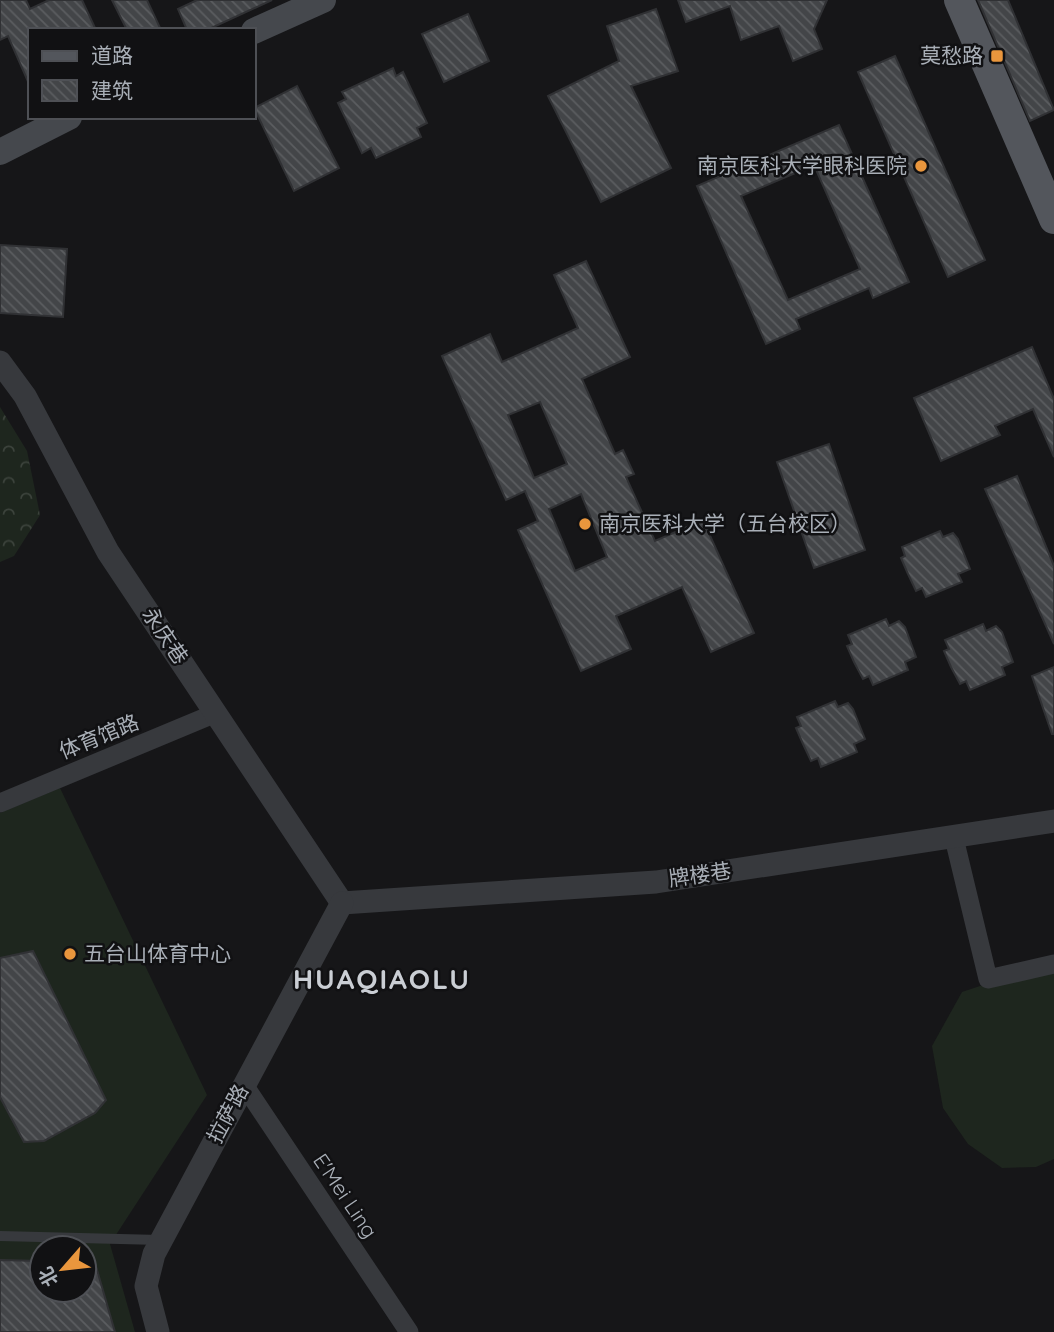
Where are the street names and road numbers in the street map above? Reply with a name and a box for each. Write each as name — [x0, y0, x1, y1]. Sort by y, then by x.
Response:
street label: 永庆巷 — [137, 602, 194, 669]
street label: 体育馆路 — [55, 708, 142, 764]
street label: 牌楼巷 — [667, 857, 733, 891]
street label: 拉萨路 — [201, 1080, 253, 1147]
street label: E'Mei Ling — [308, 1148, 384, 1243]

